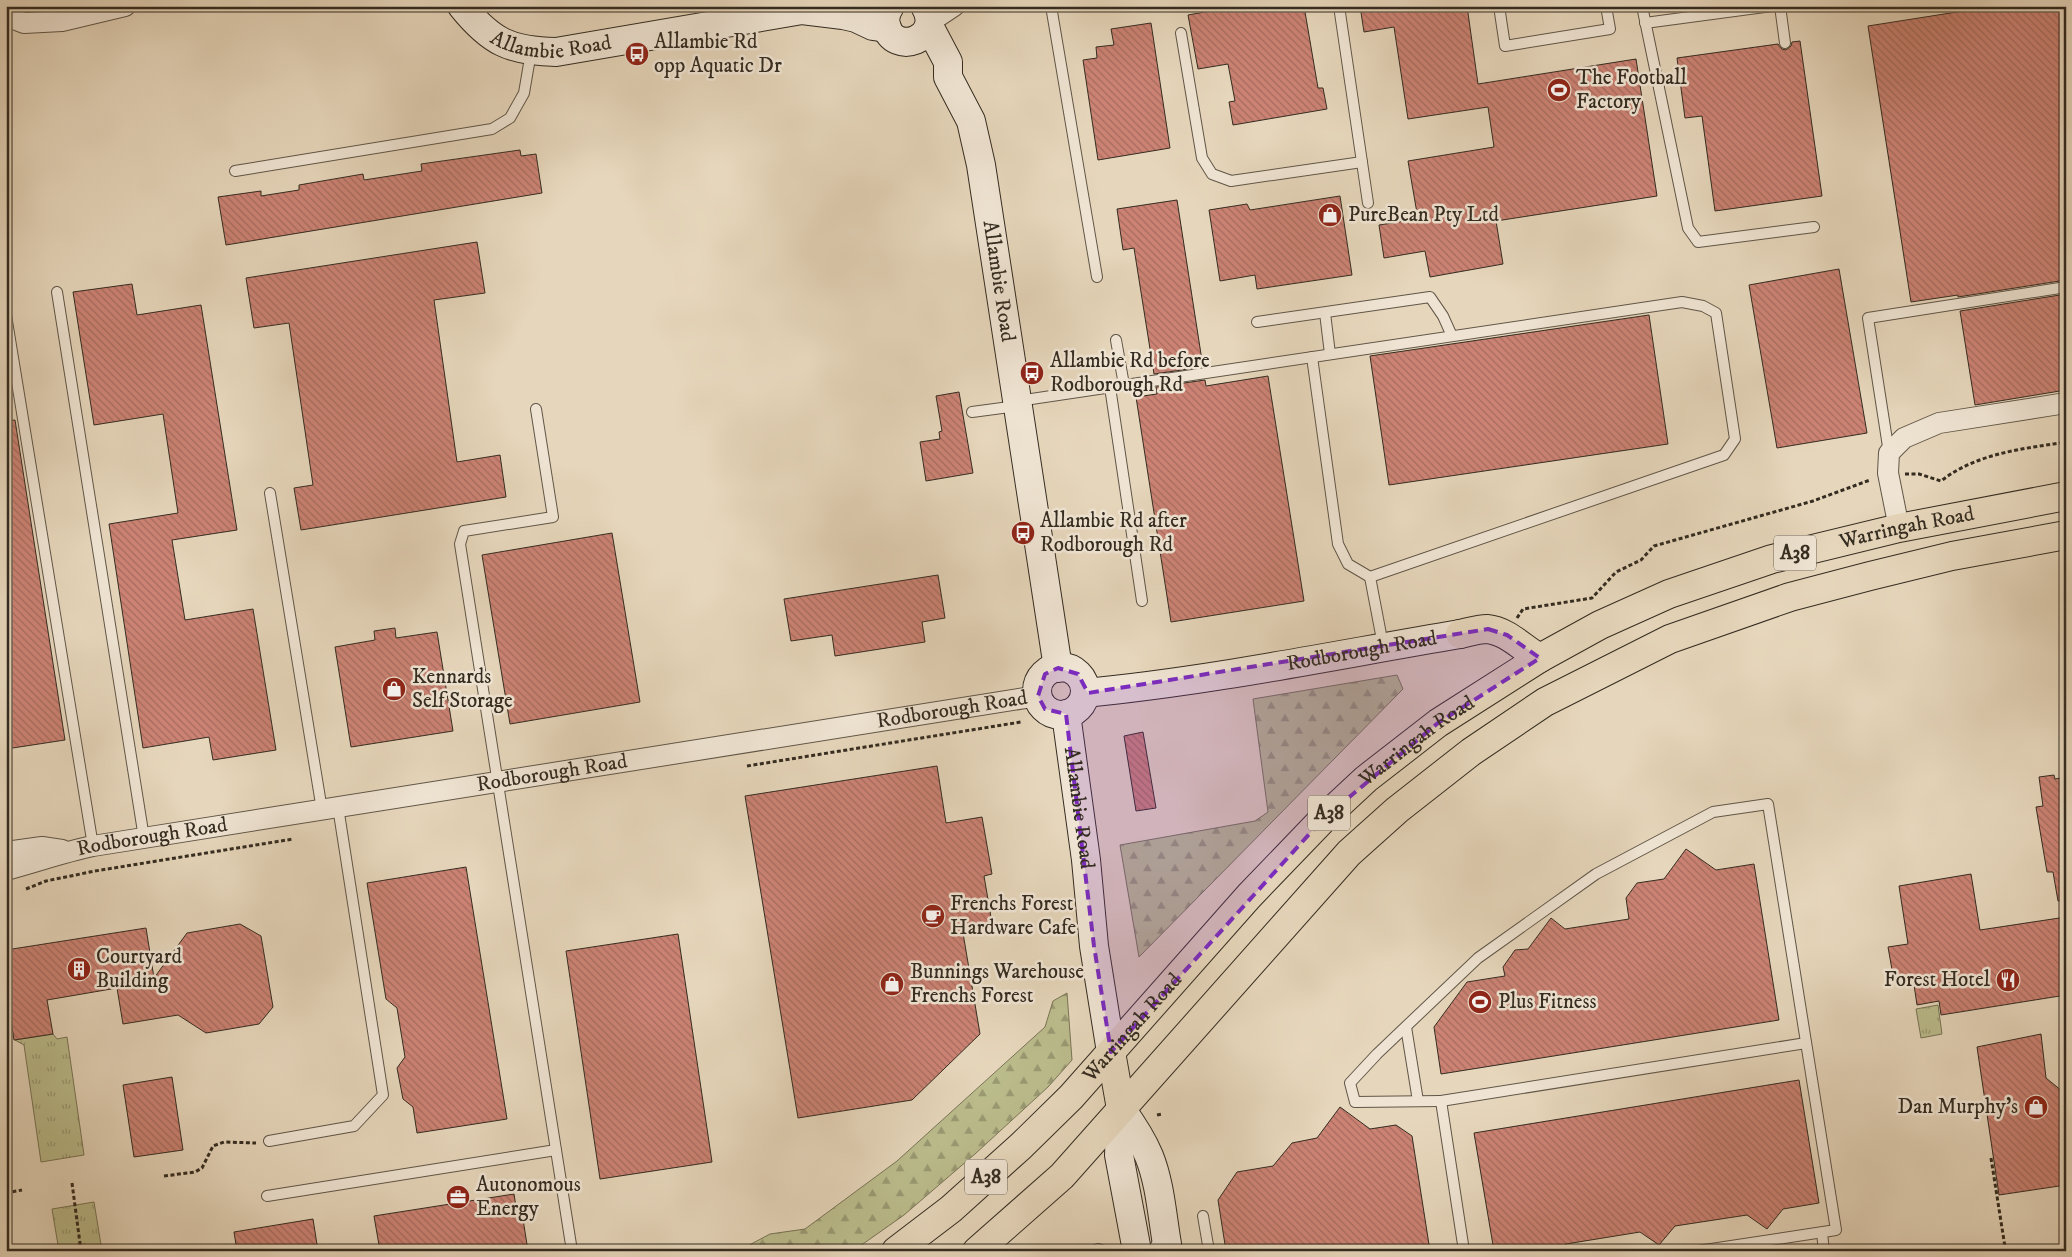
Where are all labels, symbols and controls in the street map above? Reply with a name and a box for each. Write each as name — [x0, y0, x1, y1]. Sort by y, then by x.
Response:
street label: Allambie Road — [486, 25, 614, 65]
place label: Allambie Rd opp Aquatic Dr — [654, 29, 782, 79]
bus stop icon: Allambie Rd opp Aquatic Dr — [624, 41, 650, 67]
place label: The Football Factory — [1576, 65, 1687, 115]
sports icon: The Football Factory — [1546, 77, 1572, 103]
shop icon: PureBean Pty Ltd — [1317, 202, 1343, 228]
place label: PureBean Pty Ltd — [1348, 202, 1499, 228]
street label: Allambie Road — [977, 219, 1021, 344]
place label: Allambie Rd before Rodborough Rd — [1050, 348, 1210, 398]
bus stop icon: Allambie Rd before Rodborough Rd — [1019, 360, 1045, 386]
street label: Warringah Road — [1836, 501, 1977, 555]
place label: Allambie Rd after Rodborough Rd — [1040, 508, 1187, 558]
bus stop icon: Allambie Rd after Rodborough Rd — [1010, 520, 1036, 546]
road number: A38 — [1774, 536, 1816, 570]
street label: Rodborough Road — [1285, 625, 1439, 677]
place label: Kennards Self Storage — [412, 664, 513, 714]
shop icon: Kennards Self Storage — [381, 676, 407, 702]
street label: Rodborough Road — [875, 685, 1030, 734]
street label: Warringah Road — [1353, 690, 1480, 793]
street label: Allambie Road — [1058, 746, 1100, 871]
street label: Rodborough Road — [475, 748, 630, 798]
road number: A38 — [1308, 796, 1350, 830]
street label: Rodborough Road — [74, 812, 230, 862]
place label: Frenchs Forest Hardware Cafe — [950, 891, 1077, 941]
cafe icon: Frenchs Forest Hardware Cafe — [920, 903, 946, 929]
place label: Courtyard Building — [96, 944, 182, 994]
building icon: Courtyard Building — [66, 956, 92, 982]
place label: Bunnings Warehouse Frenchs Forest — [910, 959, 1084, 1009]
street label: Warringah Road — [1077, 967, 1188, 1088]
place label: Forest Hotel — [1884, 967, 1991, 993]
restaurant icon: Forest Hotel — [1995, 967, 2021, 993]
shop icon: Bunnings Warehouse Frenchs Forest — [879, 971, 905, 997]
sports icon: Plus Fitness — [1467, 989, 1493, 1015]
place label: Plus Fitness — [1498, 989, 1597, 1015]
place label: Dan Murphy's — [1898, 1094, 2018, 1120]
shop icon: Dan Murphy's — [2023, 1094, 2049, 1120]
road number: A38 — [965, 1160, 1007, 1194]
place label: Autonomous Energy — [476, 1172, 581, 1222]
office icon: Autonomous Energy — [445, 1184, 471, 1210]

